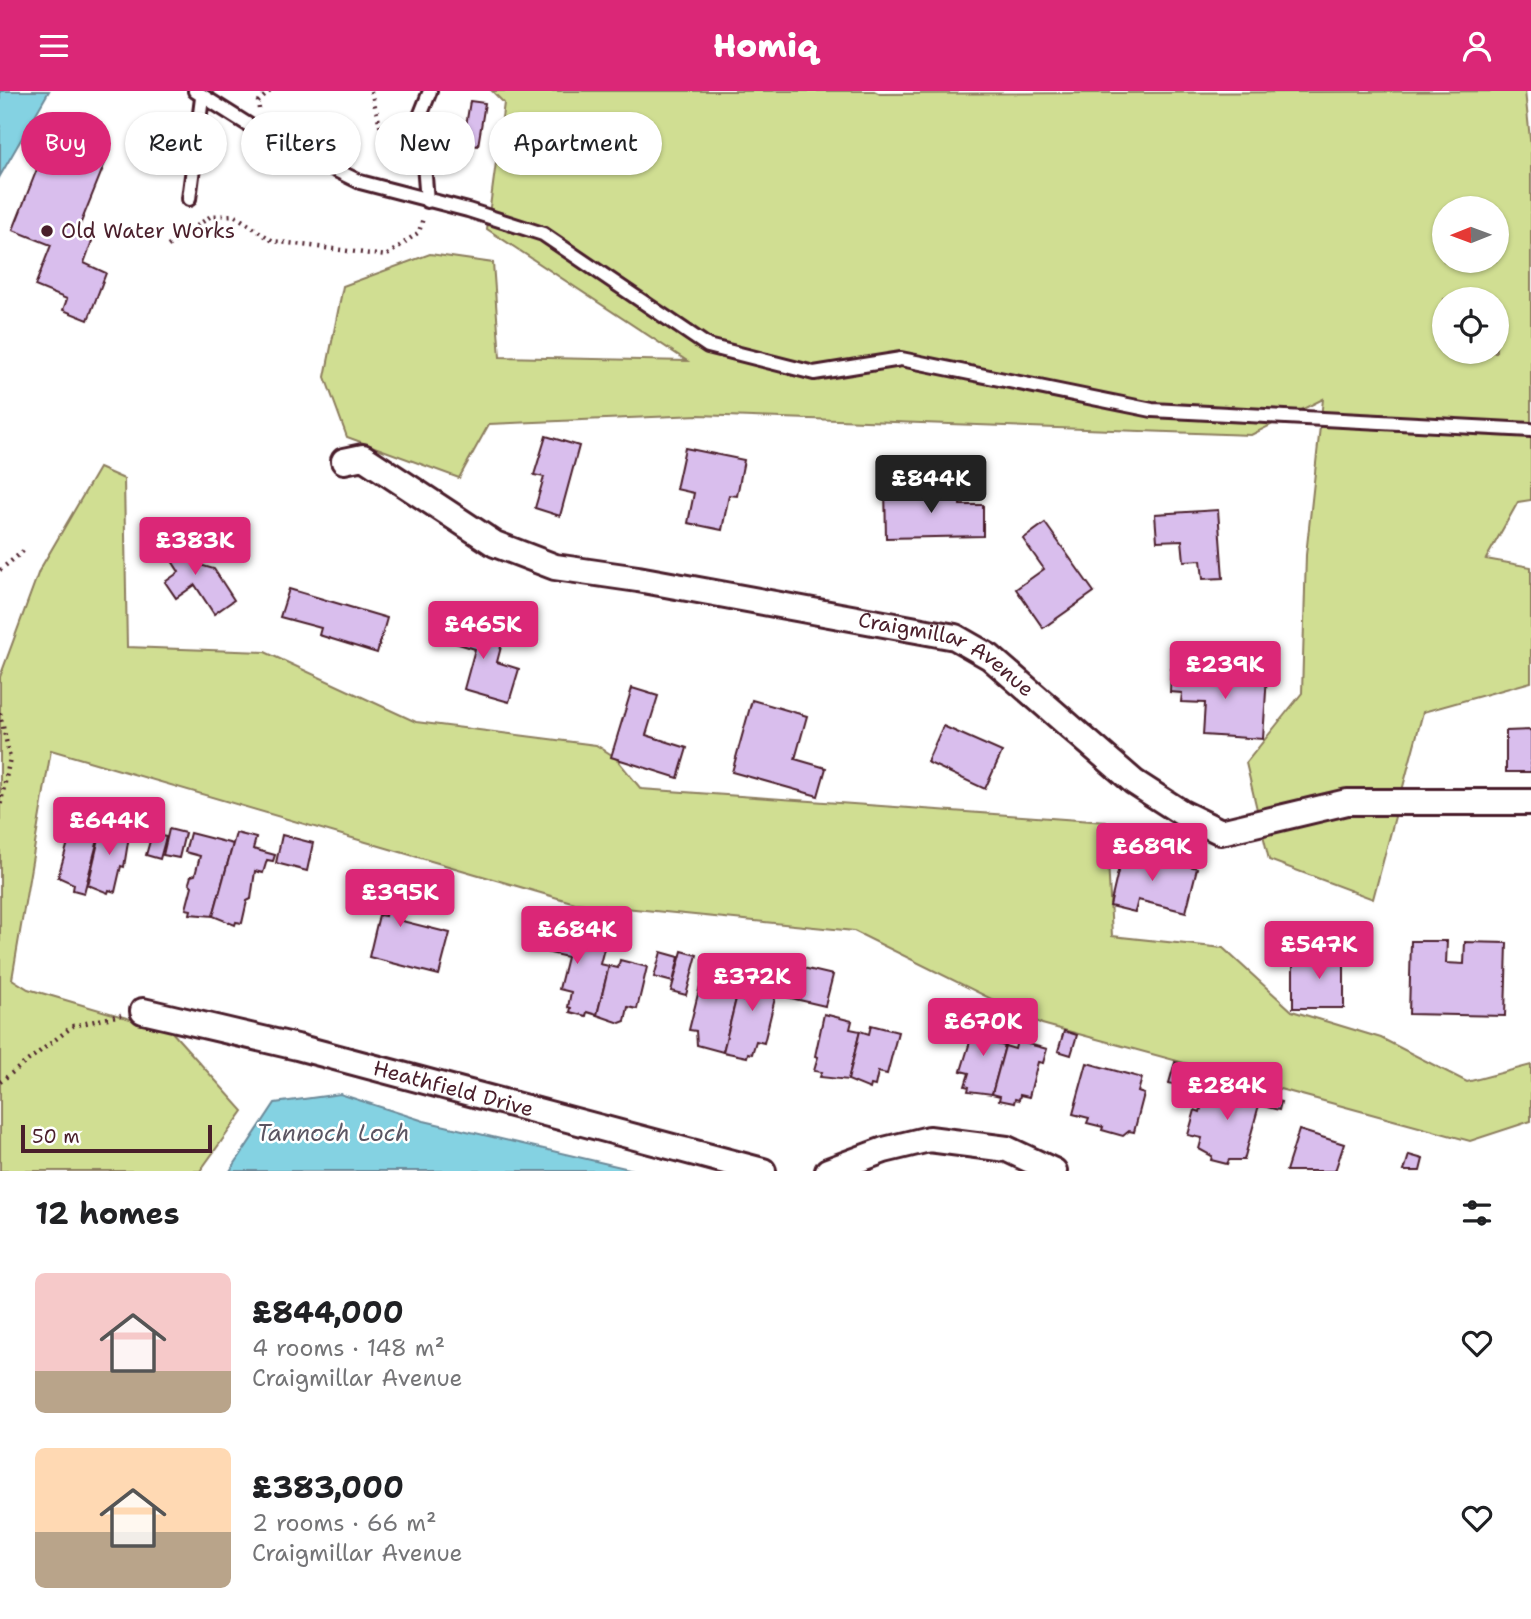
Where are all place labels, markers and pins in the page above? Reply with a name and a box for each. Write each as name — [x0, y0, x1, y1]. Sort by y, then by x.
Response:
place label: Old Water Works — [61, 217, 235, 245]
marker: Old Water Works — [39, 223, 55, 239]
pin: £844K — [882, 455, 980, 515]
pin: £383K — [146, 517, 244, 577]
pin: £465K — [434, 601, 532, 661]
pin: £239K — [1176, 641, 1274, 701]
pin: £644K — [60, 797, 158, 857]
pin: £689K — [1103, 823, 1201, 883]
pin: £395K — [351, 869, 449, 929]
pin: £684K — [528, 907, 626, 966]
pin: £547K — [1270, 921, 1368, 981]
pin: £372K — [703, 953, 801, 1013]
pin: £670K — [934, 999, 1032, 1058]
pin: £284K — [1178, 1063, 1276, 1122]

